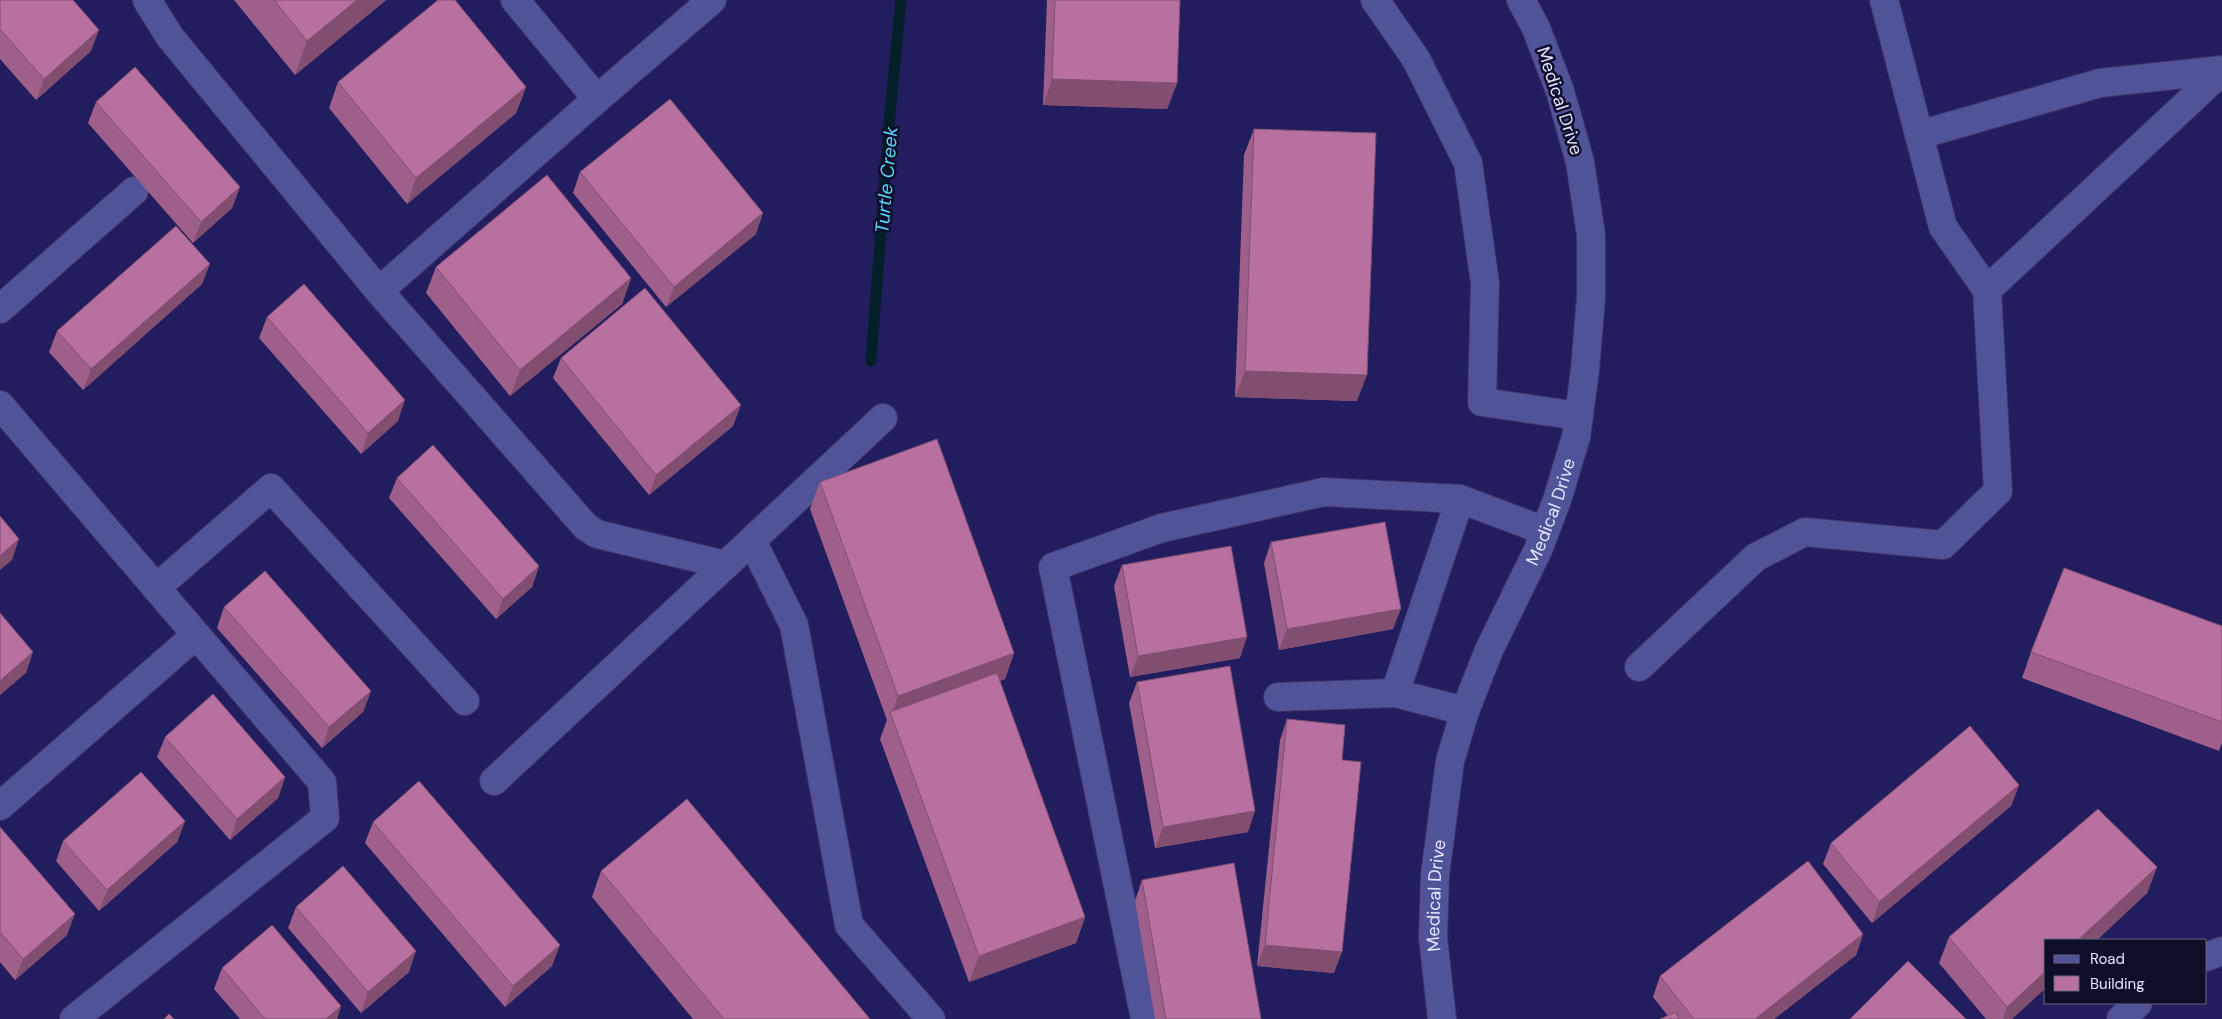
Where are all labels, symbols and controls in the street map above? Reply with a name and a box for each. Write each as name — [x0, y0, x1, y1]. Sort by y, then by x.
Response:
street label: Medical Drive — [1531, 44, 1589, 158]
water label: Turtle Creek — [869, 125, 904, 235]
street label: Medical Drive — [1520, 455, 1581, 570]
street label: Medical Drive — [1421, 838, 1452, 953]
legend — [2044, 939, 2207, 1004]
text: Road — [2090, 949, 2125, 969]
text: Building — [2090, 974, 2145, 994]

